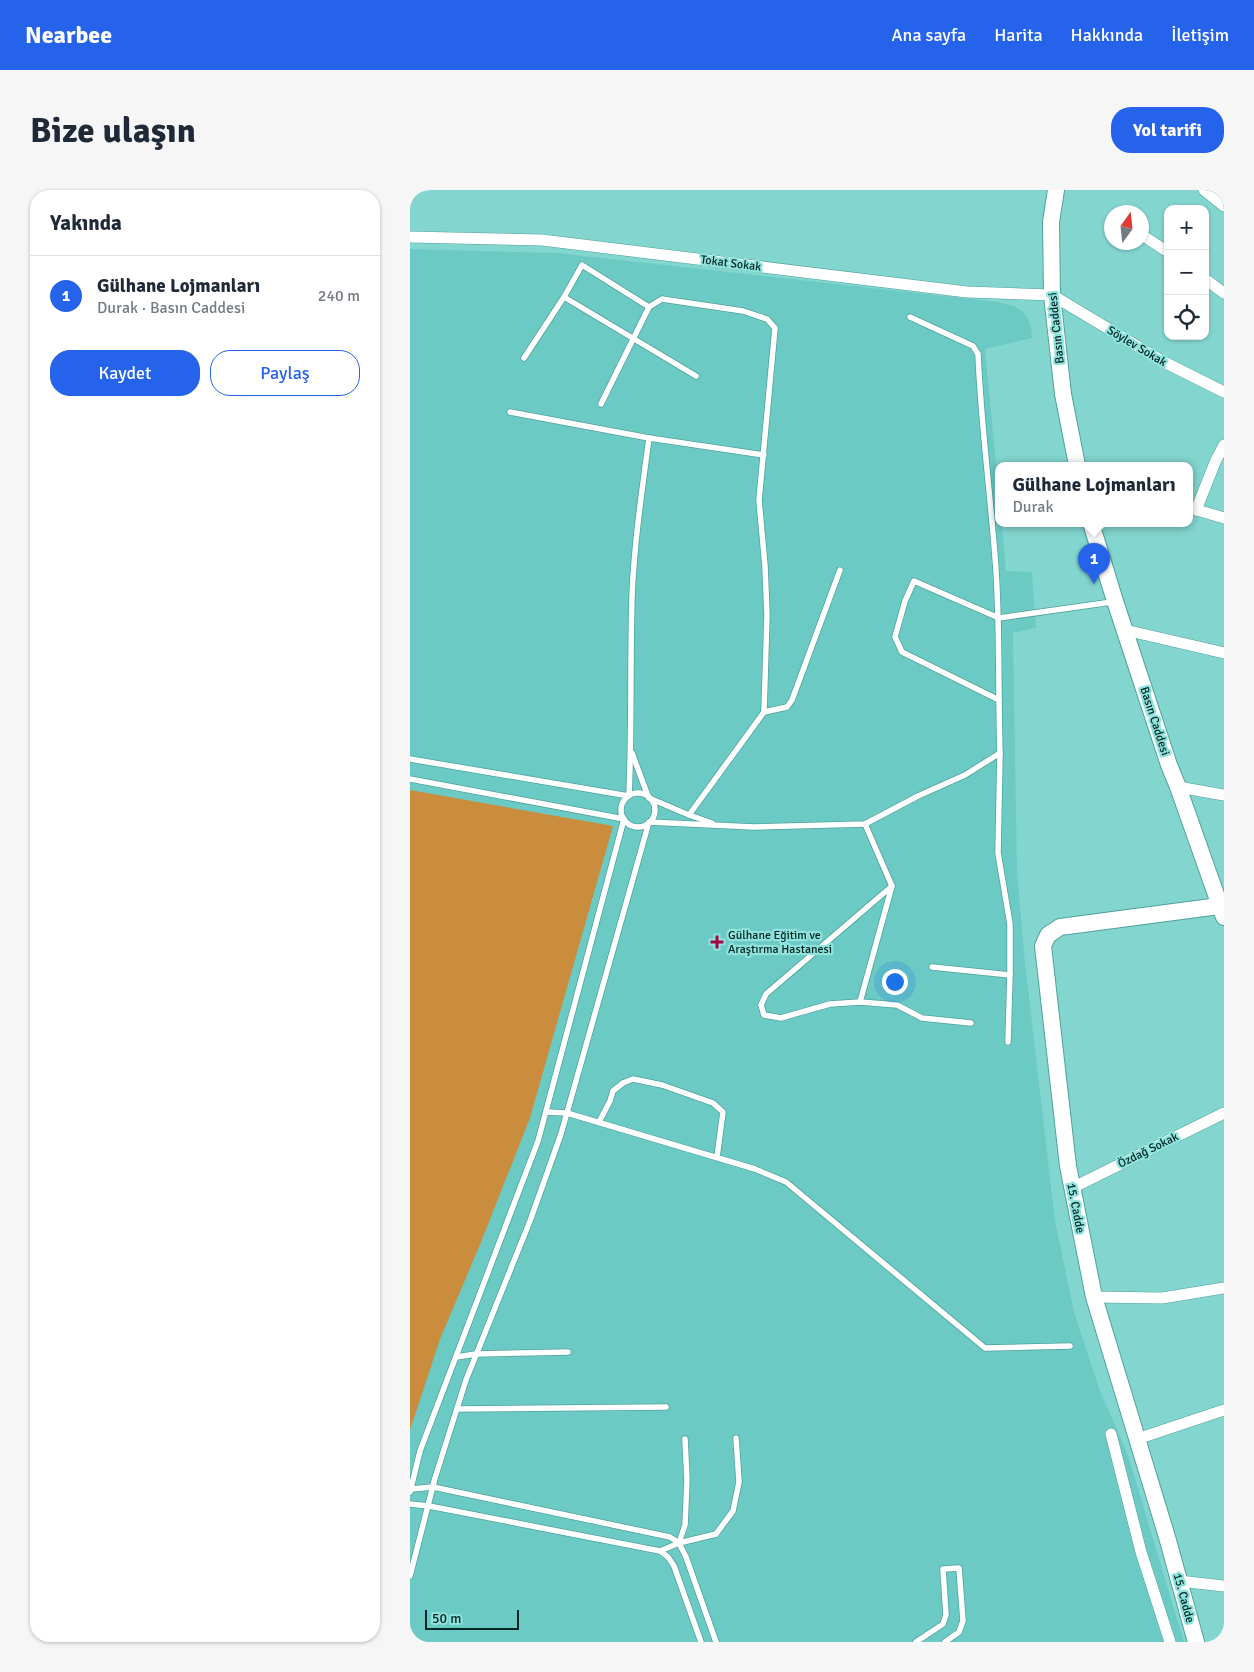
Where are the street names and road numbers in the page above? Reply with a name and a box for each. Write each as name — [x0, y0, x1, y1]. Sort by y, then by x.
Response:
street label: Tokat Sokak — [700, 252, 762, 275]
street label: Basın Caddesi — [1045, 292, 1068, 364]
street label: Söylev Sokak — [1104, 323, 1169, 370]
street label: Basın Caddesi — [1136, 685, 1173, 757]
street label: Özdağ Sokak — [1116, 1129, 1181, 1172]
street label: 15. Cadde — [1063, 1182, 1088, 1234]
street label: 15. Cadde — [1170, 1572, 1197, 1625]

